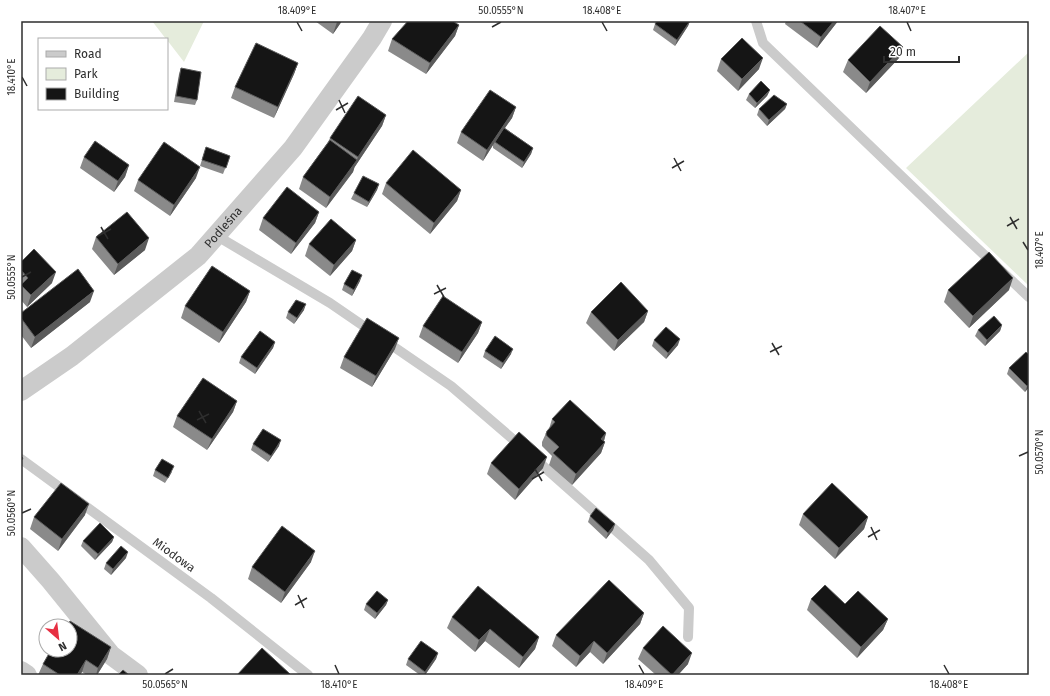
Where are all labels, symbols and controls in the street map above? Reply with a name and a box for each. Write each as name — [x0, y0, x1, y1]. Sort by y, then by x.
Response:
text: 18.409°E — [278, 5, 316, 17]
text: 50.0555°N — [478, 5, 524, 17]
text: 18.408°E — [583, 5, 621, 17]
text: 18.407°E — [888, 5, 926, 17]
legend — [38, 38, 168, 110]
scale bar — [884, 38, 959, 64]
text: 20 m — [890, 45, 916, 59]
text: Road — [74, 47, 102, 61]
text: 18.410°E — [6, 58, 18, 96]
text: Park — [74, 67, 98, 81]
text: Building — [74, 87, 120, 101]
street label: Podleśna — [202, 204, 245, 251]
text: 18.407°E — [1034, 231, 1046, 269]
text: 50.0555°N — [6, 254, 18, 300]
text: 50.0570°N — [1034, 429, 1046, 475]
text: 50.0560°N — [6, 490, 18, 536]
street label: Miodowa — [150, 535, 198, 575]
north arrow — [38, 618, 78, 658]
text: N — [56, 639, 69, 654]
text: 50.0565°N — [142, 679, 188, 691]
text: 18.410°E — [320, 679, 358, 691]
text: 18.409°E — [625, 679, 663, 691]
text: 18.408°E — [930, 679, 968, 691]

